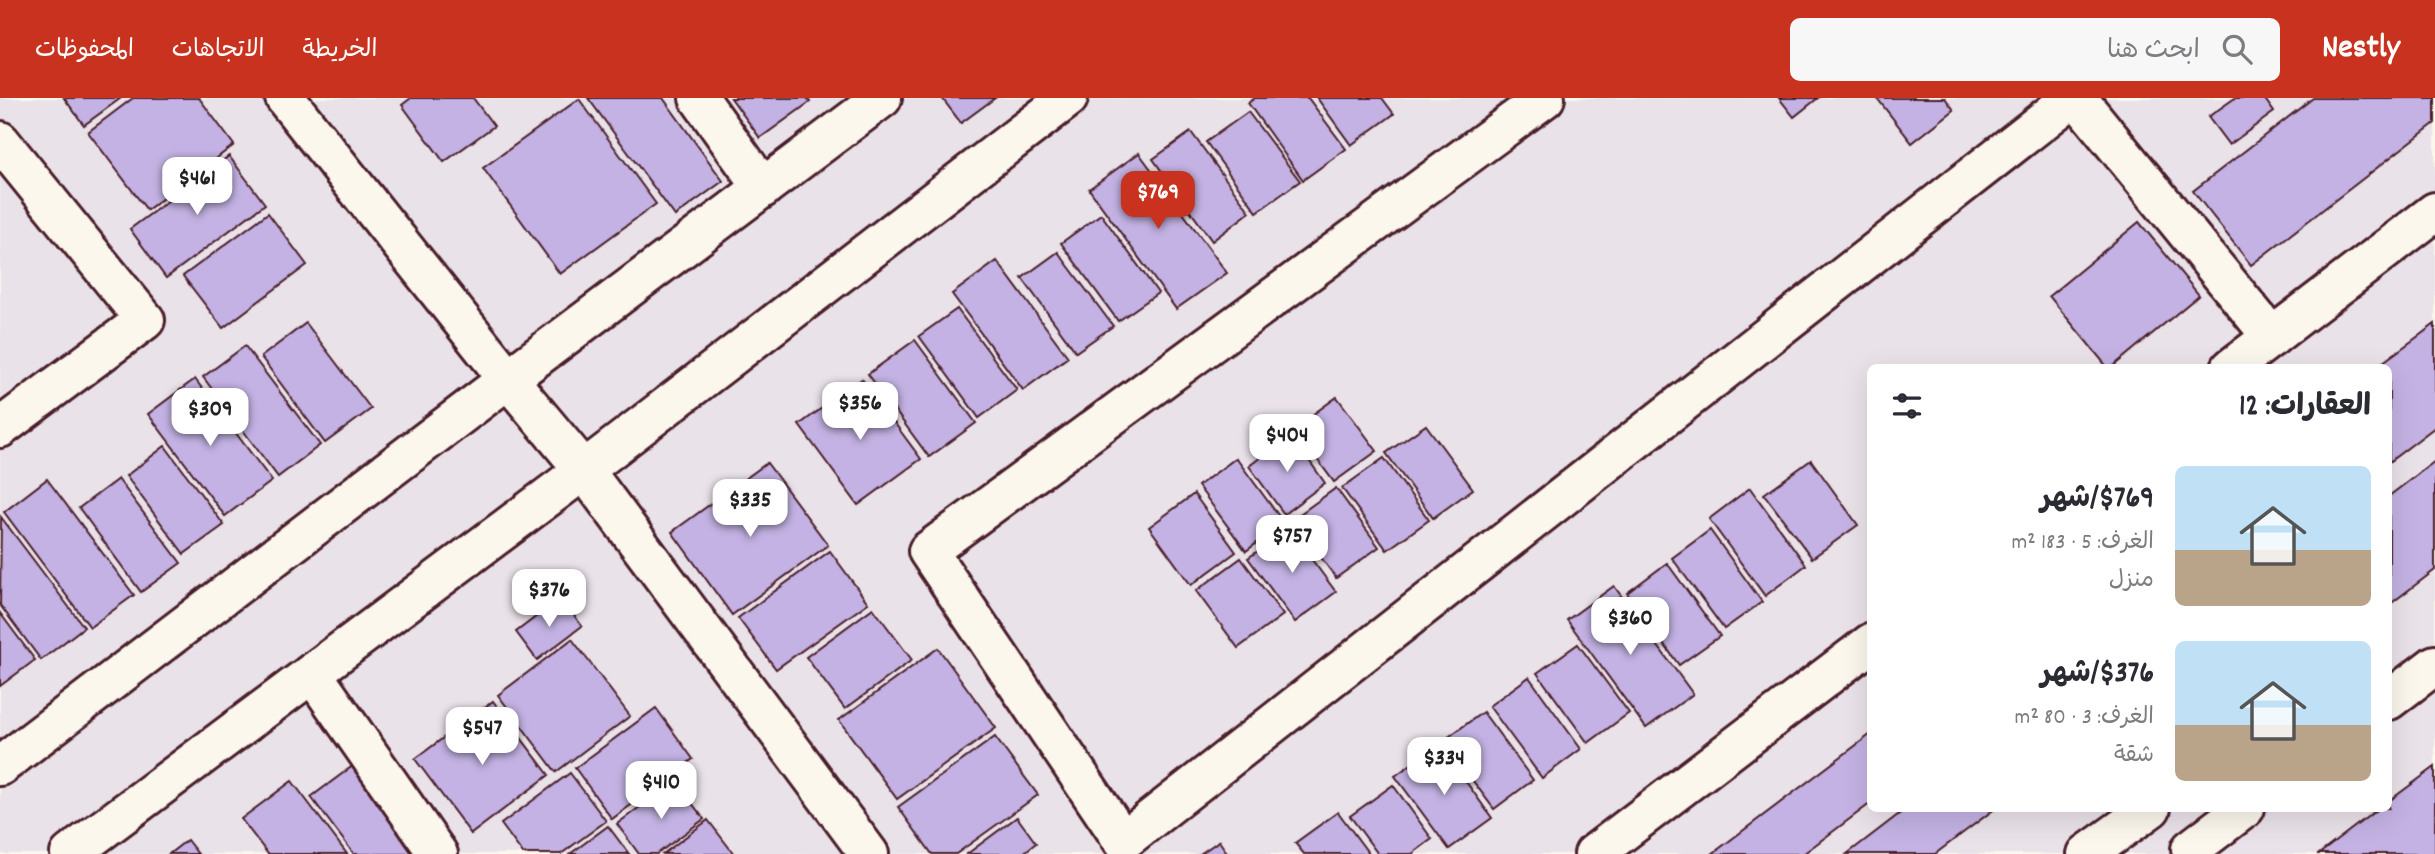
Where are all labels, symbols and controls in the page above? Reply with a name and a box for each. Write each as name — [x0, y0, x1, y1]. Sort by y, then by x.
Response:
search box — [1790, 18, 2280, 81]
text: Nestly — [2322, 26, 2400, 73]
icon: search — [2218, 30, 2256, 68]
text: ابحث هنا — [2107, 33, 2200, 70]
text: المحفوظات — [35, 34, 134, 68]
text: الاتجاهات — [172, 34, 265, 68]
text: الخريطة — [303, 34, 377, 68]
pin: $461 — [156, 158, 238, 217]
text: $461 — [178, 163, 216, 196]
pin: $769 — [1117, 172, 1199, 231]
text: $769 — [1137, 177, 1179, 210]
pin: $356 — [819, 382, 901, 442]
icon: filters — [1888, 387, 1926, 425]
text: العقارات: 12 — [2239, 387, 2371, 430]
pin: $309 — [169, 388, 251, 448]
text: $356 — [838, 388, 882, 421]
text: $309 — [188, 394, 232, 427]
pin: $404 — [1246, 414, 1328, 474]
text: $404 — [1265, 420, 1309, 453]
text: $769/شهر — [2040, 479, 2154, 522]
pin: $335 — [709, 480, 791, 539]
text: $335 — [729, 485, 771, 518]
icon: home — [2231, 494, 2315, 578]
pin: $757 — [1251, 516, 1333, 575]
text: $757 — [1272, 521, 1312, 554]
text: الغرف: 5 · 183 m² — [2011, 527, 2154, 560]
text: منزل — [2109, 565, 2154, 598]
pin: $376 — [508, 570, 590, 629]
text: $376 — [528, 575, 570, 608]
pin: $360 — [1589, 598, 1671, 657]
text: $360 — [1607, 603, 1653, 636]
text: $376/شهر — [2041, 654, 2154, 697]
icon: home — [2231, 669, 2315, 753]
text: الغرف: 3 · 80 m² — [2015, 702, 2154, 735]
pin: $547 — [441, 708, 523, 767]
text: $547 — [462, 713, 502, 746]
pin: $334 — [1403, 738, 1485, 797]
text: شقة — [2114, 740, 2154, 773]
text: $334 — [1423, 743, 1465, 776]
pin: $410 — [620, 762, 702, 821]
text: $410 — [642, 767, 680, 800]

